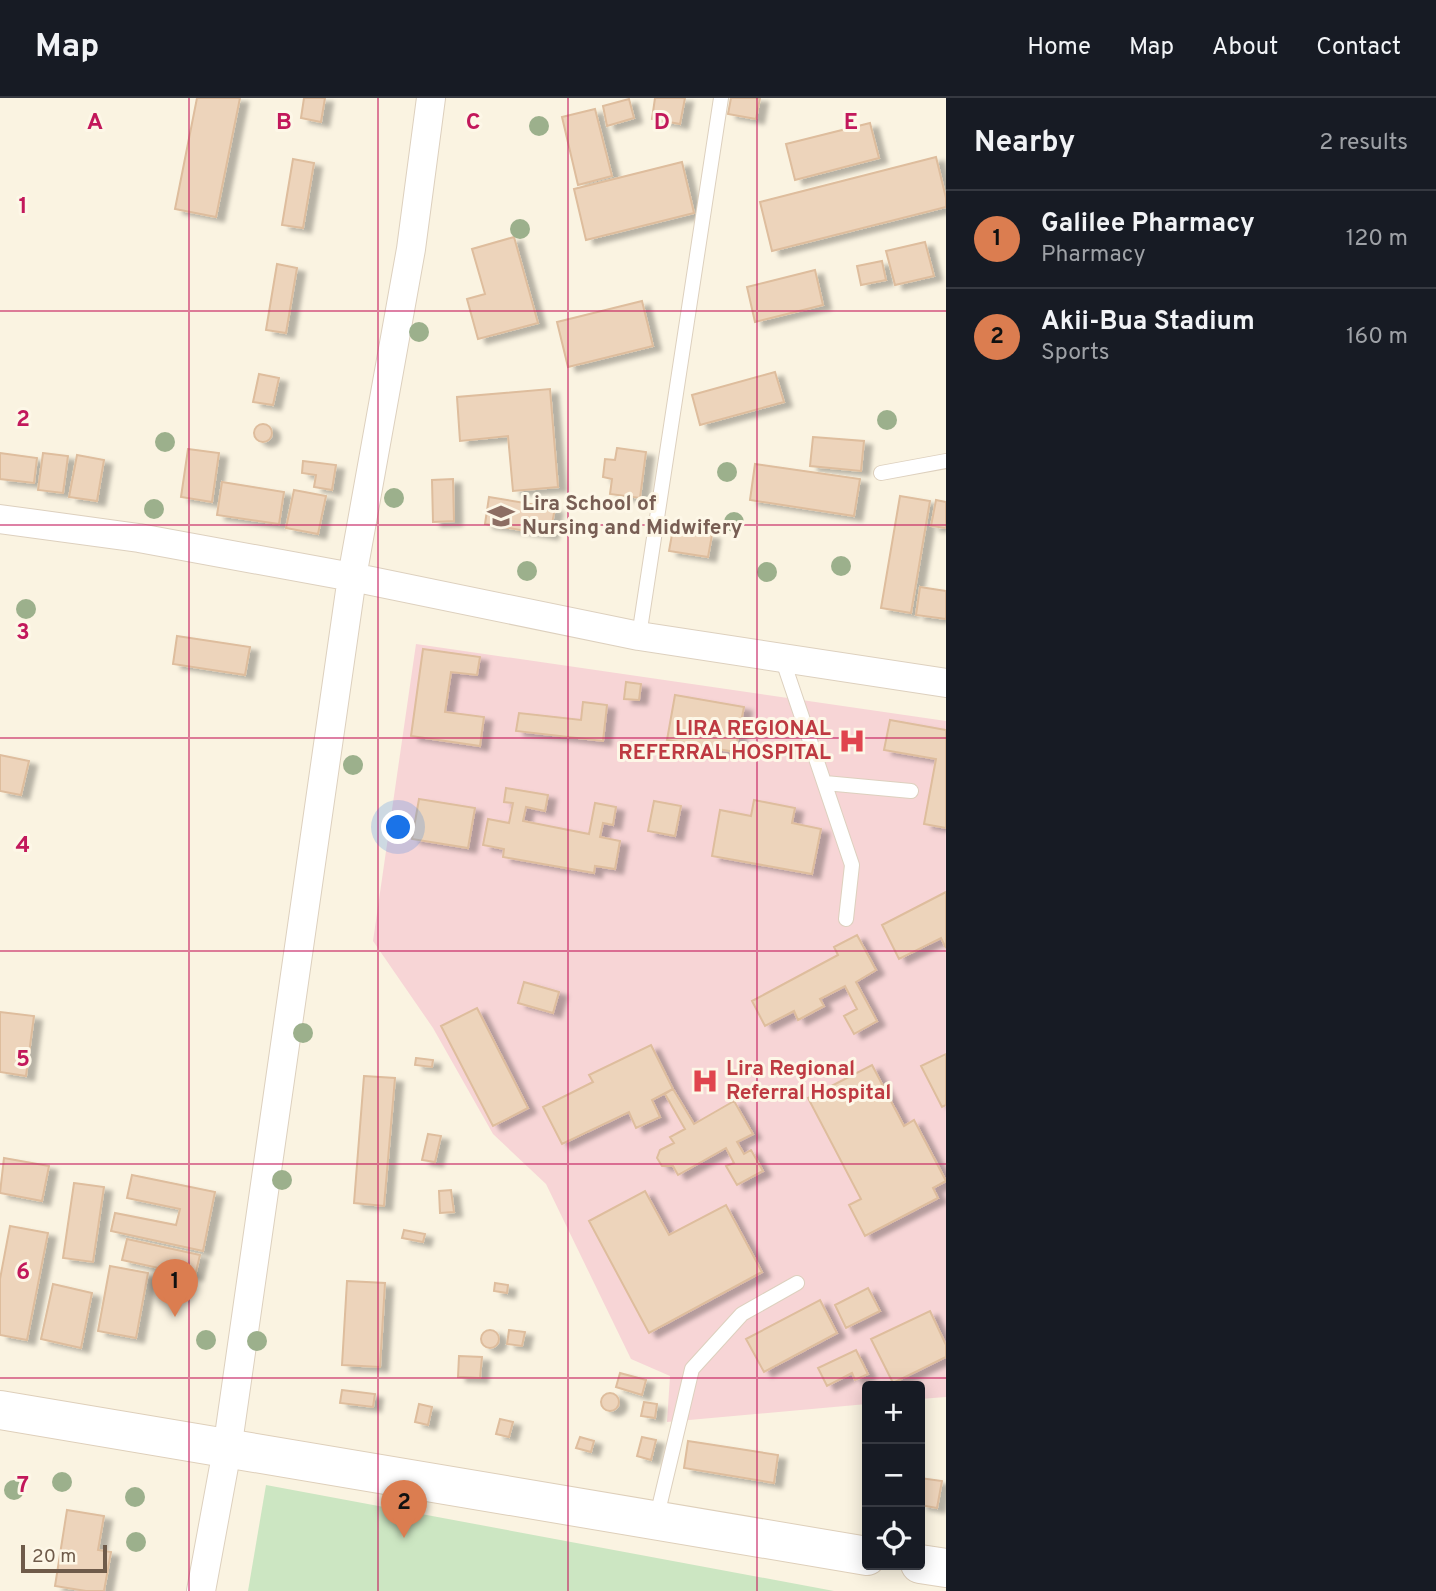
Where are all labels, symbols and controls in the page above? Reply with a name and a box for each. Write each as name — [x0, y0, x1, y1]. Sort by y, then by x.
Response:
text: Map — [35, 27, 99, 69]
text: Home — [1027, 33, 1091, 63]
text: Map — [1129, 33, 1174, 63]
text: About — [1212, 33, 1278, 63]
text: Contact — [1316, 33, 1401, 63]
text: A — [87, 109, 103, 138]
text: B — [276, 109, 292, 138]
text: C — [466, 109, 480, 138]
text: D — [654, 109, 670, 138]
text: E — [844, 109, 858, 138]
text: Nearby — [974, 125, 1075, 162]
text: 2 results — [1319, 129, 1408, 158]
text: 1 — [18, 193, 28, 222]
text: Galilee Pharmacy — [1041, 208, 1255, 241]
text: 1 — [992, 225, 1002, 254]
text: 120 m — [1346, 225, 1408, 254]
text: Pharmacy — [1041, 241, 1146, 270]
text: Akii-Bua Stadium — [1041, 306, 1255, 339]
text: 2 — [990, 323, 1004, 352]
text: 160 m — [1346, 323, 1408, 352]
text: Sports — [1041, 339, 1109, 368]
text: 2 — [16, 406, 30, 435]
place label: Lira School of Nursing and Midwifery — [522, 491, 743, 542]
school or university icon: Lira School of Nursing and Midwifery — [486, 501, 516, 531]
text: 3 — [16, 619, 30, 648]
place label: LIRA REGIONAL REFERRAL HOSPITAL — [618, 716, 831, 767]
hospital icon: LIRA REGIONAL REFERRAL HOSPITAL — [837, 726, 867, 756]
your location — [381, 810, 415, 844]
text: 4 — [16, 832, 30, 861]
text: 5 — [16, 1046, 30, 1075]
place label: Lira Regional Referral Hospital — [726, 1056, 891, 1107]
hospital icon: Lira Regional Referral Hospital — [690, 1066, 720, 1096]
text: 6 — [16, 1259, 30, 1288]
pin: 1 — [152, 1259, 198, 1317]
map controls — [862, 1381, 925, 1570]
button: + — [862, 1381, 925, 1444]
button: − — [862, 1444, 925, 1507]
text: 7 — [17, 1472, 29, 1501]
pin: 2 — [381, 1480, 427, 1538]
button: locate — [862, 1507, 925, 1570]
scale bar — [21, 1542, 107, 1574]
text: 20 m — [32, 1545, 76, 1569]

